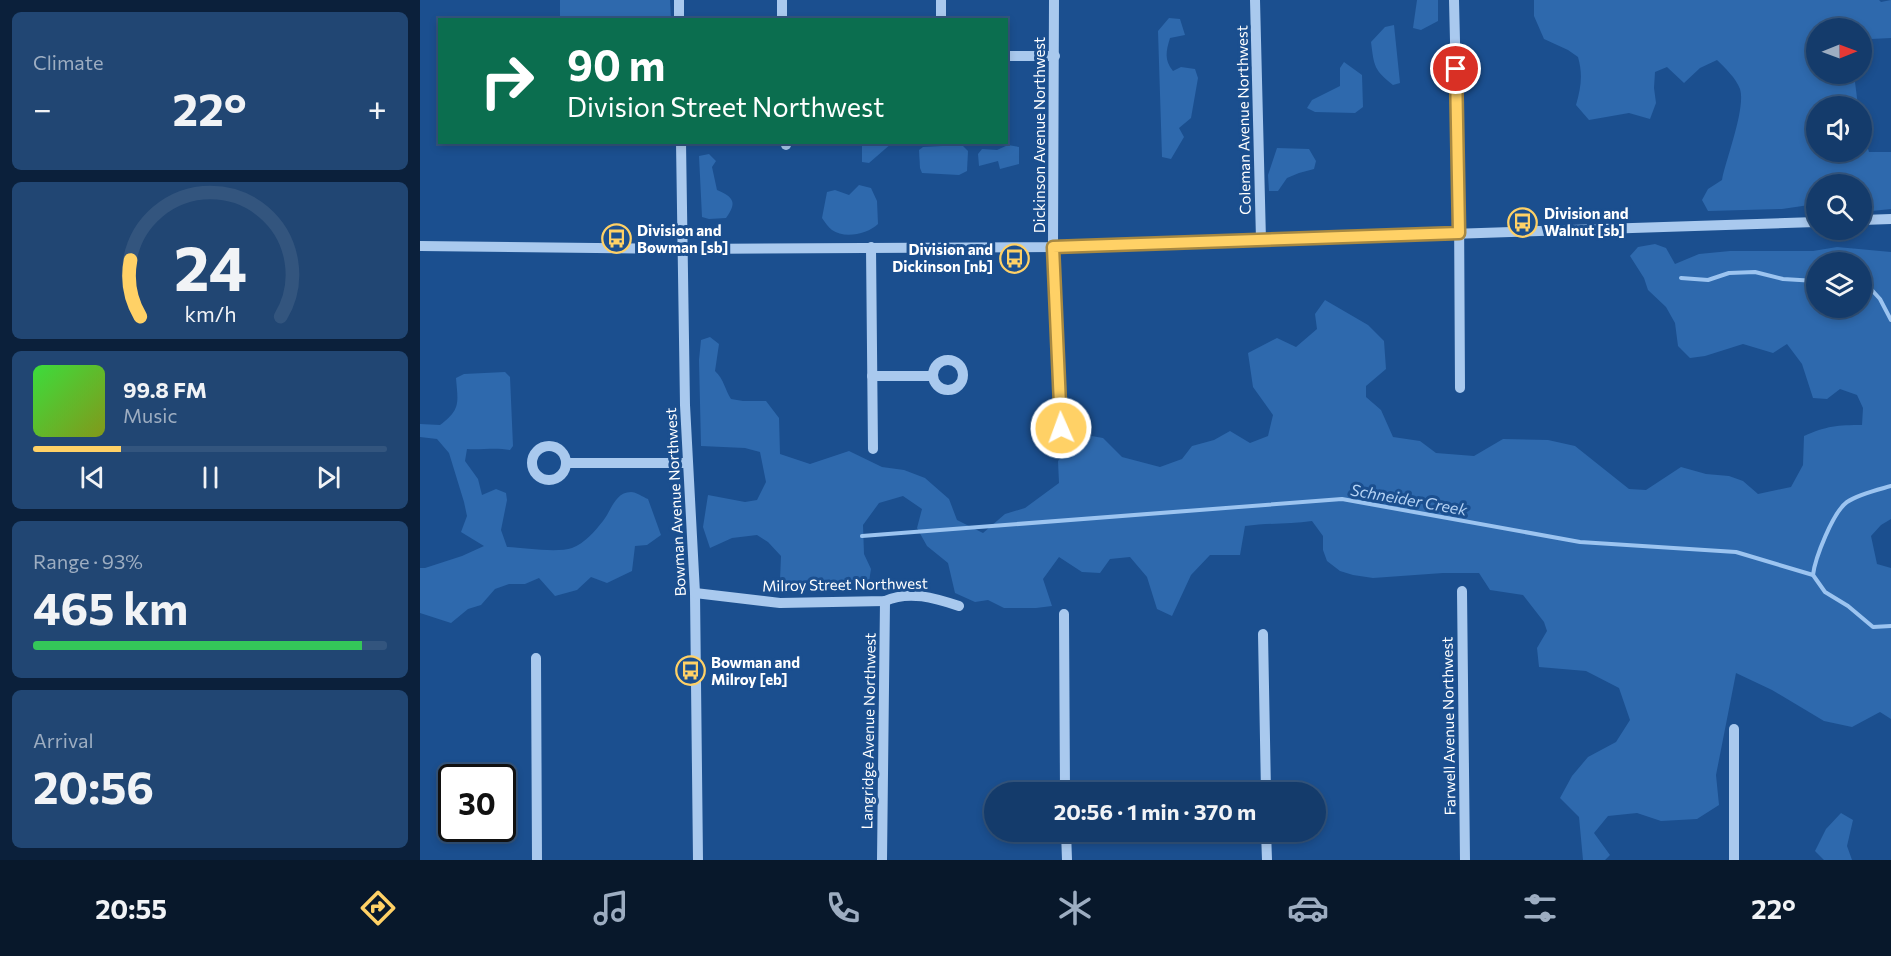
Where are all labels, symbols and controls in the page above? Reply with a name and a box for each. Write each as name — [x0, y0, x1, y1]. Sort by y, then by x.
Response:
north arrow — [1806, 18, 1872, 84]
map controls — [1806, 18, 1872, 318]
street label: Coleman Avenue Northwest — [1232, 25, 1254, 215]
street label: Dickinson Avenue Northwest — [1030, 37, 1048, 233]
text: 90 m — [567, 38, 666, 90]
icon: right — [468, 42, 546, 120]
pin — [1430, 43, 1481, 94]
text: Climate — [33, 50, 103, 74]
icon: arrive — [1439, 52, 1472, 85]
text: 22° — [173, 80, 247, 135]
text: − — [33, 87, 52, 128]
text: + — [368, 87, 387, 128]
text: Division Street Northwest — [567, 90, 884, 123]
button: sound — [1806, 96, 1872, 162]
button: search — [1806, 174, 1872, 240]
place label: Division and Walnut [sb] — [1544, 204, 1629, 239]
bus stop icon: Division and Walnut [sb] — [1507, 206, 1539, 238]
place label: Division and Bowman [sb] — [637, 221, 728, 256]
bus stop icon: Division and Bowman [sb] — [600, 223, 632, 255]
text: 24 — [174, 229, 246, 305]
place label: Division and Dickinson [nb] — [892, 240, 993, 275]
bus stop icon: Division and Dickinson [nb] — [998, 242, 1030, 274]
button: layers — [1806, 252, 1872, 318]
text: km/h — [184, 301, 236, 327]
text: 99.8 FM — [123, 376, 207, 403]
position arrow — [1029, 396, 1093, 460]
text: Music — [123, 403, 177, 427]
street label: Bowman Avenue Northwest — [661, 407, 689, 597]
icon: previous — [76, 461, 109, 494]
icon: pause — [194, 461, 227, 494]
icon: next — [312, 461, 345, 494]
water label: Schneider Creek — [1349, 479, 1469, 519]
text: Range · 93% — [33, 549, 143, 573]
street label: Milroy Street Northwest — [762, 574, 928, 594]
text: 465 km — [33, 579, 188, 634]
street label: Langridge Avenue Northwest — [857, 632, 879, 830]
street label: Farwell Avenue Northwest — [1437, 637, 1459, 815]
place label: Bowman and Milroy [eb] — [711, 653, 800, 688]
bus stop icon: Bowman and Milroy [eb] — [674, 655, 706, 687]
text: Arrival — [33, 728, 94, 752]
text: 20:56 — [33, 758, 154, 813]
speed limit sign: 30 — [438, 764, 516, 842]
text: 20:56 · 1 min · 370 m — [1054, 798, 1256, 825]
icon: directions — [357, 887, 399, 929]
icon: music — [590, 887, 632, 929]
icon: phone — [822, 887, 864, 929]
icon: climate — [1054, 887, 1096, 929]
icon: car — [1287, 887, 1329, 929]
icon: filters — [1519, 887, 1561, 929]
text: 20:55 — [95, 892, 167, 925]
text: 22° — [1751, 892, 1796, 925]

